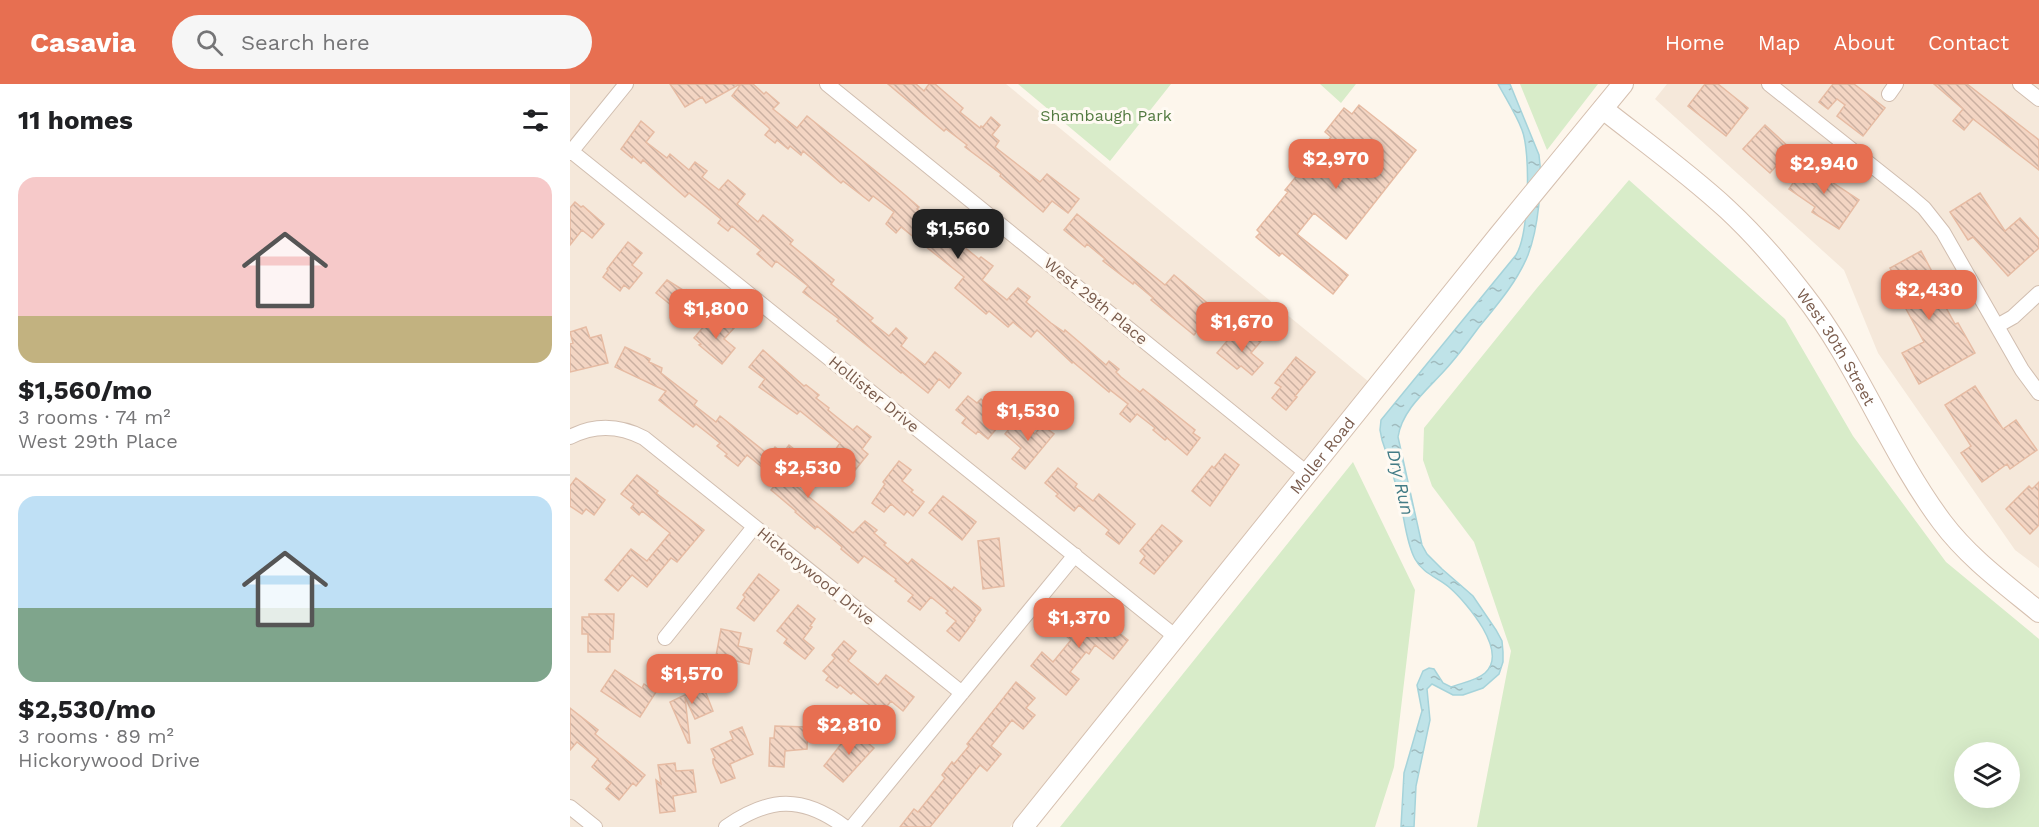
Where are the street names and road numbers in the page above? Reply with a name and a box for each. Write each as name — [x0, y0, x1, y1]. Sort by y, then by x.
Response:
street label: West 29th Place — [1040, 253, 1152, 349]
street label: West 30th Street — [1793, 285, 1880, 409]
street label: Hollister Drive — [825, 352, 923, 436]
street label: Moller Road — [1285, 413, 1358, 497]
street label: Hickorywood Drive — [753, 523, 879, 629]

